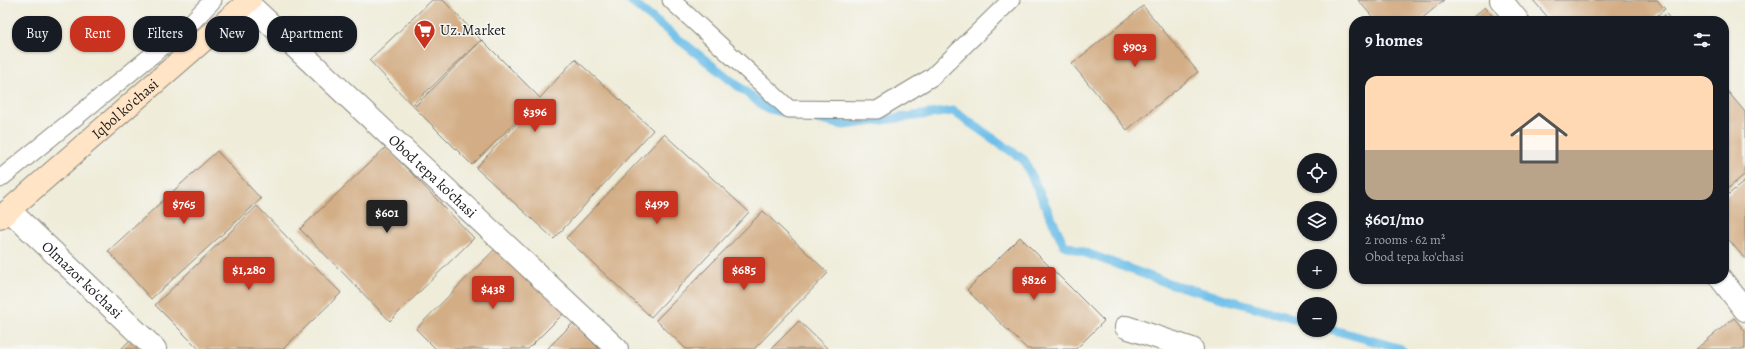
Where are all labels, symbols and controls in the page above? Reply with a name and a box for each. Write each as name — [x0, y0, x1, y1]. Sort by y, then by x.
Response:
chip: Buy — [12, 16, 62, 52]
chip: Rent — [70, 16, 125, 52]
chip: Filters — [133, 16, 197, 52]
chip: New — [205, 16, 259, 52]
chip: Apartment — [267, 16, 357, 52]
supermarket icon: Uz.Market — [412, 17, 438, 50]
place label: Uz.Market — [440, 20, 506, 40]
text: 9 homes — [1365, 29, 1423, 52]
icon: filters — [1691, 29, 1713, 51]
pin: $903 — [1111, 34, 1159, 68]
text: $903 — [1123, 38, 1147, 55]
street label: Iqbol ko'chasi — [87, 74, 163, 144]
pin: $396 — [511, 99, 559, 133]
icon: home — [1503, 102, 1575, 174]
text: $396 — [523, 103, 547, 120]
street label: Obod tepa ko'chasi — [384, 130, 481, 222]
map controls — [1297, 153, 1337, 337]
button: locate — [1297, 153, 1337, 193]
pin: $765 — [160, 191, 208, 225]
pin: $499 — [633, 191, 681, 225]
text: $765 — [172, 195, 196, 212]
text: $499 — [645, 195, 669, 212]
pin: $601 — [363, 200, 411, 234]
button: layers — [1297, 201, 1337, 241]
text: $601 — [375, 204, 399, 221]
text: $601/mo — [1365, 208, 1424, 231]
text: 2 rooms · 62 m² — [1365, 231, 1445, 248]
street label: Olmazor ko'chasi — [37, 236, 127, 323]
text: Obod tepa ko'chasi — [1365, 248, 1464, 265]
button: + — [1297, 249, 1337, 289]
pin: $1,280 — [216, 257, 282, 291]
pin: $685 — [720, 257, 768, 291]
text: $1,280 — [232, 261, 266, 278]
text: $685 — [732, 261, 756, 278]
pin: $826 — [1010, 267, 1058, 301]
text: $826 — [1022, 271, 1046, 288]
pin: $438 — [469, 276, 517, 310]
text: $438 — [481, 280, 505, 297]
button: − — [1297, 297, 1337, 337]

